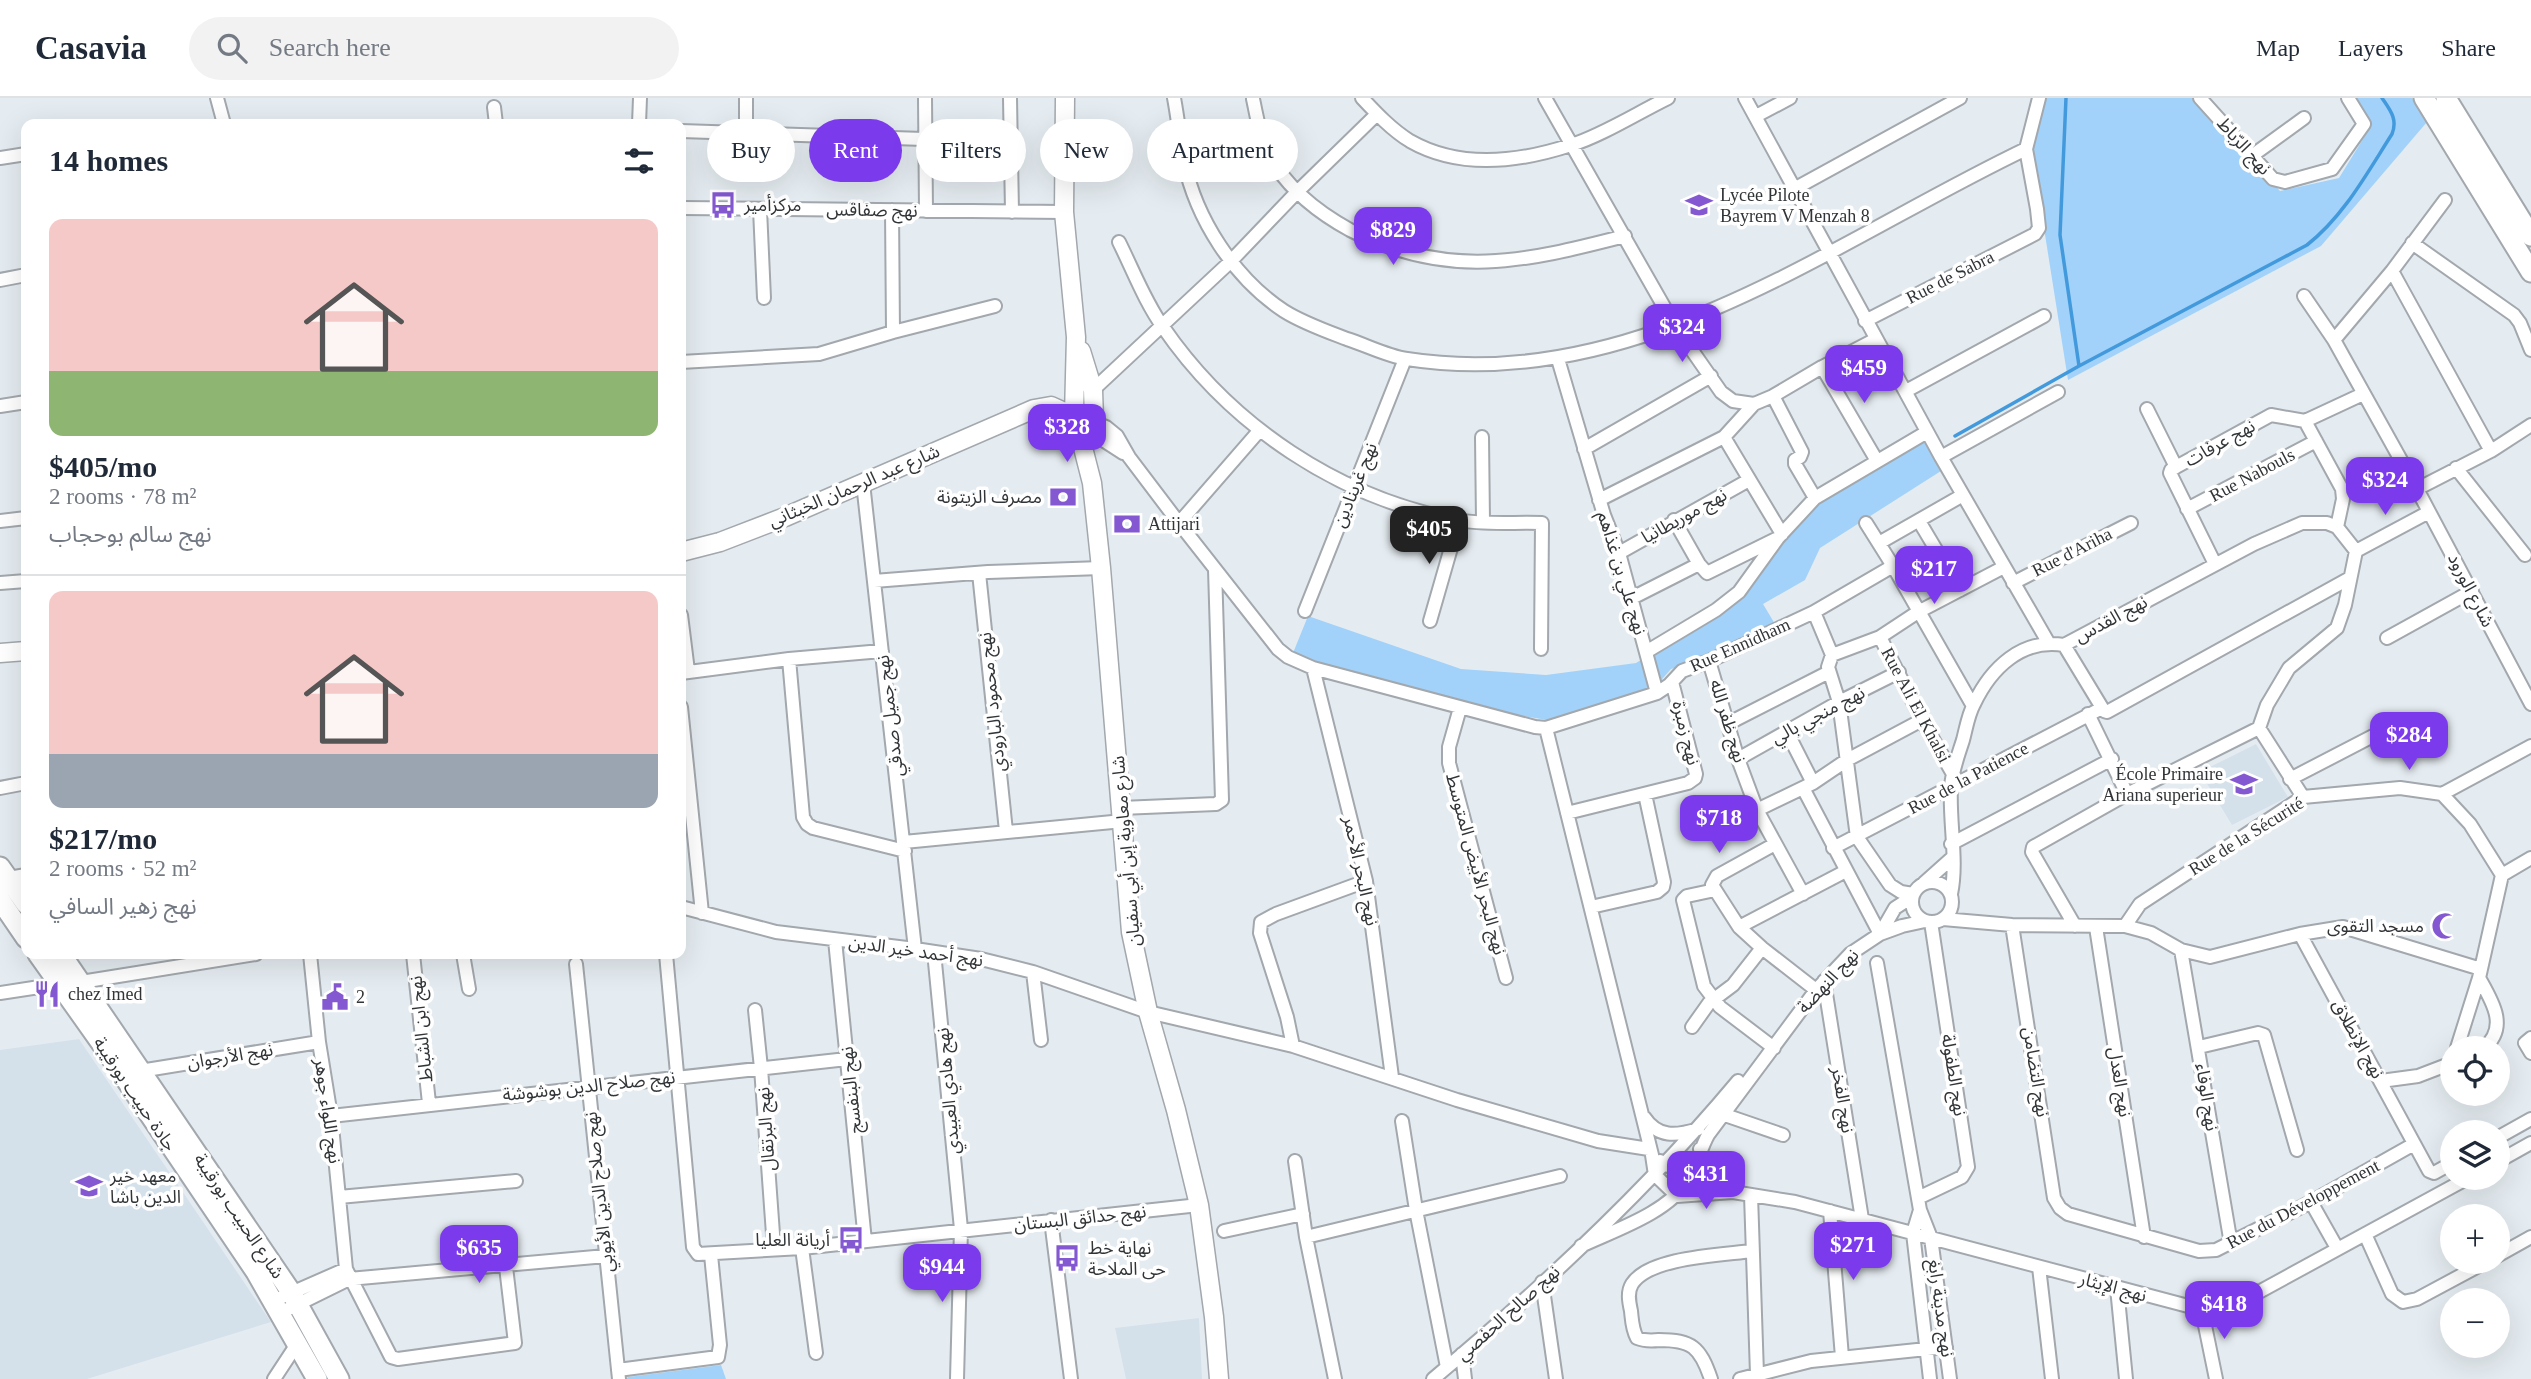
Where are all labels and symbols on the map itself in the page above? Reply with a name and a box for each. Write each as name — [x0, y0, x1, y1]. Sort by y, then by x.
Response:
street label: نهج الرّباط — [2211, 113, 2275, 181]
place label: Lycée Pilote Bayrem V Menzah 8 — [1720, 185, 1870, 226]
bus stop icon: مركزأمير — [708, 190, 738, 220]
school or university icon: Lycée Pilote Bayrem V Menzah 8 — [1684, 190, 1714, 220]
place label: مركزأمير — [743, 194, 801, 216]
street label: نهج صفاقس — [826, 199, 918, 224]
pin: $829 — [1352, 208, 1434, 267]
street label: Rue de Sabra — [1903, 246, 1997, 308]
pin: $324 — [1641, 304, 1723, 364]
pin: $459 — [1823, 345, 1905, 405]
pin: $328 — [1026, 404, 1108, 464]
street label: نهج عرفات — [2181, 416, 2260, 473]
street label: نهج غرينادين — [1329, 440, 1384, 531]
street label: شارع عبد الرحمان الخبثاني — [765, 441, 944, 535]
street label: Rue Nabouls — [2206, 444, 2298, 506]
pin: $324 — [2344, 458, 2426, 517]
bank icon: مصرف الزيتونة — [1048, 482, 1078, 512]
street label: نهج موريطانيا — [1638, 484, 1732, 550]
place label: مصرف الزيتونة — [937, 487, 1042, 508]
pin: $405 — [1388, 506, 1470, 566]
bank icon: Attijari — [1112, 509, 1142, 539]
street label: نهج علي بن غذاهم — [1591, 509, 1650, 638]
place label: Attijari — [1148, 514, 1200, 534]
street label: Rue d'Ariha — [2029, 523, 2115, 581]
pin: $217 — [1893, 546, 1975, 606]
street label: شارع الورود — [2440, 550, 2498, 632]
street label: نهج القدس — [2071, 592, 2152, 649]
street label: Rue Ennidham — [1687, 614, 1793, 676]
street label: نهج محمود البارودي — [975, 631, 1012, 773]
street label: Rue Ali El Khalsi — [1877, 644, 1955, 766]
street label: نهج جميل صدقي — [873, 654, 911, 778]
street label: نهج ظفر الله — [1703, 677, 1750, 766]
street label: نهج منجي بالي — [1768, 682, 1870, 751]
street label: نهج زمبرة — [1665, 699, 1704, 768]
pin: $284 — [2368, 712, 2450, 772]
street label: Rue de la Patience — [1904, 738, 2032, 818]
street label: شارع معاوية إبن أبي سفيان — [1106, 755, 1148, 947]
place label: École Primaire Ariana superieur — [2103, 763, 2223, 805]
school or university icon: École Primaire Ariana superieur — [2229, 769, 2259, 799]
street label: نهج البحر الأبيض المتوسط — [1439, 771, 1510, 958]
street label: Rue de la Sécurité — [2185, 793, 2307, 879]
pin: $718 — [1678, 796, 1760, 855]
street label: نهج البحر الأحمر — [1337, 814, 1382, 928]
mosque icon: مسجد التقوى — [2430, 911, 2460, 941]
place label: مسجد التقوى — [2327, 916, 2424, 937]
street label: نهج أحمد خير الدين — [847, 930, 985, 973]
street label: نهج النهضة — [1793, 945, 1865, 1019]
street label: نهج ابن الشباط — [405, 975, 440, 1083]
restaurant icon: chez Imed — [32, 979, 62, 1009]
public building icon: 2 — [320, 982, 350, 1012]
place label: chez Imed — [68, 984, 142, 1004]
place label: 2 — [356, 987, 365, 1007]
street label: نهج الإنطلاق — [2325, 996, 2388, 1083]
street label: نهج التضامن — [2016, 1026, 2053, 1119]
street label: نهج هادي العبيدي — [933, 1027, 967, 1155]
street label: جادة حبيب بورقيبة — [89, 1033, 180, 1155]
street label: نهج الطفولة — [1935, 1033, 1970, 1118]
street label: نهج الأرجوان — [186, 1039, 275, 1076]
street label: نهج البنفسج — [836, 1045, 868, 1134]
street label: نهج العدل — [2102, 1046, 2135, 1119]
street label: نهج اللواء جوهر — [308, 1056, 345, 1165]
street label: نهج الوفاء — [2189, 1062, 2222, 1133]
street label: نهج الفخر — [1825, 1065, 1858, 1135]
street label: نهج صلاح الدين بوشوشة — [502, 1067, 677, 1108]
street label: نهج البرتقال — [753, 1086, 782, 1172]
street label: نهج صلاح الدين الأيوبي — [581, 1110, 621, 1273]
street label: شارع الحبيب بورقيبة — [187, 1150, 288, 1284]
pin: $431 — [1665, 1152, 1747, 1211]
street label: Rue du Développement — [2223, 1155, 2383, 1253]
place label: معهد خير الدين باشا — [109, 1166, 181, 1208]
school or university icon: معهد خير الدين باشا — [74, 1171, 104, 1201]
street label: نهج حدائق البستان — [1013, 1201, 1148, 1238]
pin: $271 — [1812, 1222, 1894, 1282]
bus stop icon: أريانة العليا — [836, 1225, 866, 1255]
pin: $635 — [438, 1226, 520, 1285]
place label: أريانة العليا — [755, 1229, 830, 1251]
place label: نهاية خط حى الملاحة — [1088, 1238, 1166, 1280]
bus stop icon: نهاية خط حى الملاحة — [1052, 1243, 1082, 1273]
pin: $944 — [901, 1244, 983, 1304]
street label: نهج مدينة رابغ — [1920, 1258, 1958, 1359]
street label: نهج صالح الحفصي — [1452, 1261, 1566, 1367]
street label: نهج الإيثار — [2075, 1268, 2149, 1308]
pin: $418 — [2183, 1282, 2265, 1341]

